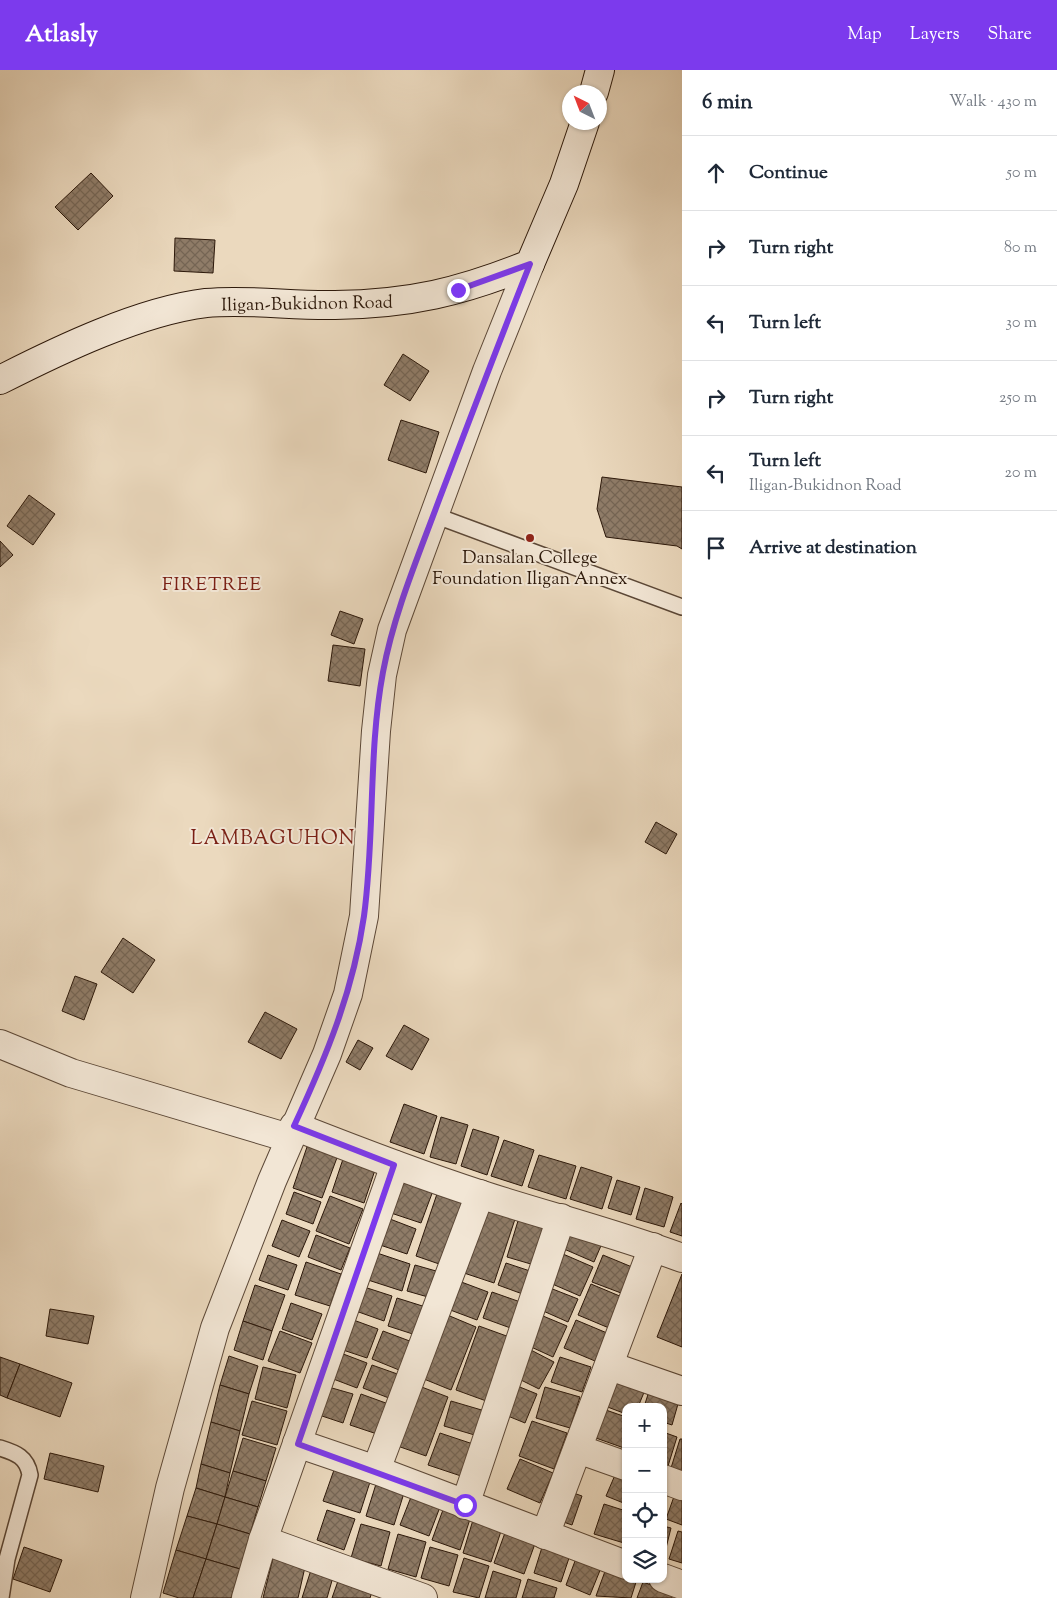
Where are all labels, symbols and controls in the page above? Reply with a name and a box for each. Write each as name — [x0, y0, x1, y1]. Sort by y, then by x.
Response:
text: Atlasly — [25, 18, 98, 52]
text: Map — [847, 22, 882, 48]
text: Layers — [910, 22, 960, 48]
text: Share — [988, 22, 1032, 48]
north arrow — [562, 85, 607, 130]
text: 6 min — [702, 88, 753, 118]
text: Walk · 430 m — [949, 91, 1037, 114]
icon: ahead — [702, 159, 730, 187]
text: Continue — [749, 160, 828, 187]
text: 50 m — [1006, 162, 1037, 185]
icon: right — [702, 234, 730, 262]
text: Turn right — [749, 235, 833, 262]
text: 80 m — [1004, 237, 1037, 260]
route end — [447, 279, 470, 302]
street label: Iligan-Bukidnon Road — [221, 291, 393, 319]
icon: left — [702, 309, 730, 337]
text: Turn left — [749, 310, 821, 337]
text: 30 m — [1006, 312, 1037, 335]
icon: right — [702, 384, 730, 412]
text: Turn right — [749, 385, 833, 412]
text: 250 m — [999, 387, 1037, 410]
text: Turn left — [749, 448, 821, 475]
icon: left — [702, 459, 730, 487]
text: 20 m — [1004, 462, 1037, 485]
text: Iligan-Bukidnon Road — [749, 475, 902, 498]
marker: Dansalan College Foundation Iligan Annex — [524, 532, 536, 544]
icon: arrive — [702, 534, 730, 562]
text: Arrive at destination — [749, 535, 917, 562]
place label: Dansalan College Foundation Iligan Annex — [432, 546, 628, 593]
district label: FIRETREE — [162, 572, 262, 599]
district label: LAMBAGUHON — [190, 825, 356, 854]
map controls — [622, 1403, 667, 1583]
button: + — [622, 1403, 667, 1448]
button: − — [622, 1448, 667, 1493]
button: locate — [622, 1493, 667, 1538]
route start — [454, 1494, 477, 1517]
button: layers — [622, 1538, 667, 1583]

